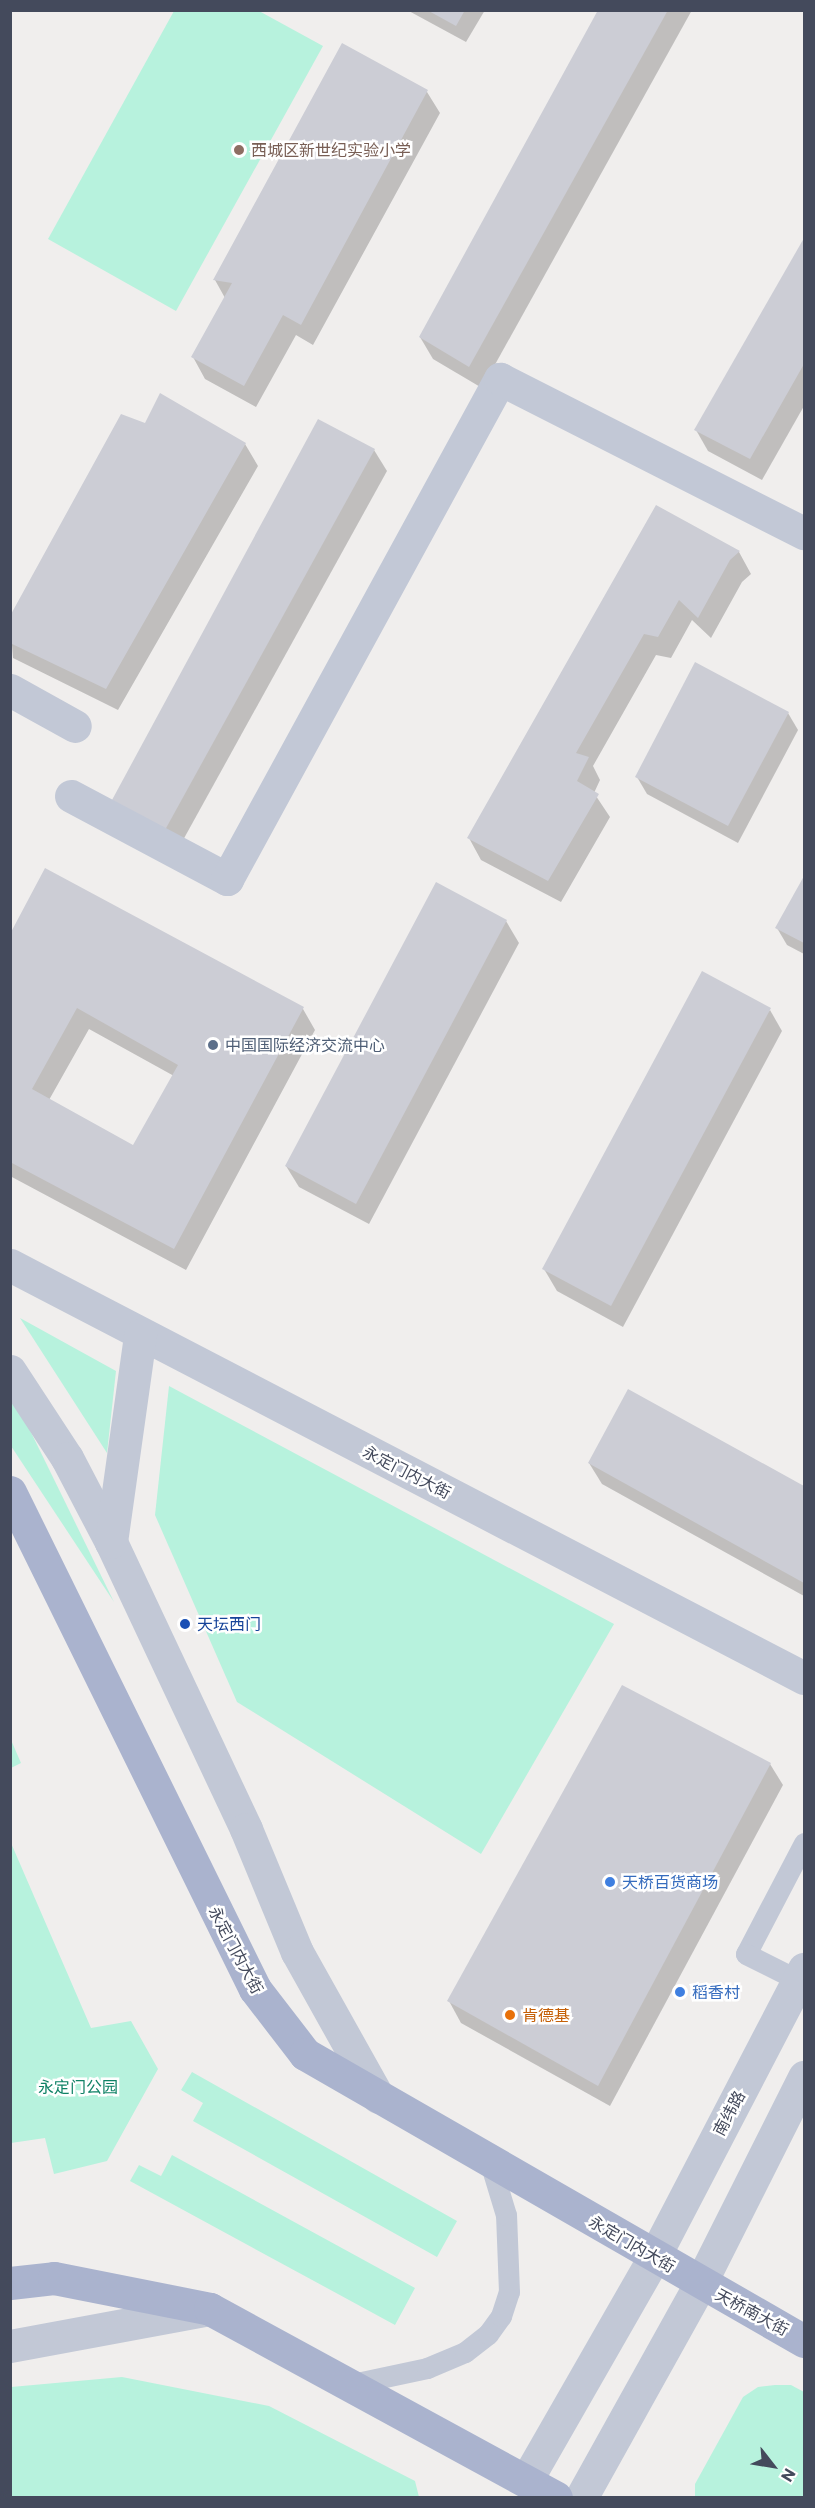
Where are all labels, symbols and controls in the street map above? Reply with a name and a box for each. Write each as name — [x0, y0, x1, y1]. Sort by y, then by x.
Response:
place label: 西城区新世纪实验小学 — [251, 140, 411, 160]
marker: 西城区新世纪实验小学 — [232, 143, 246, 157]
place label: 中国国际经济交流中心 — [225, 1035, 385, 1055]
marker: 中国国际经济交流中心 — [206, 1038, 220, 1052]
street label: 永定门内大街 — [360, 1442, 454, 1502]
place label: 天坛西门 — [197, 1614, 261, 1634]
marker: 天坛西门 — [178, 1617, 192, 1631]
place label: 天桥百货商场 — [622, 1872, 718, 1892]
marker: 天桥百货商场 — [603, 1875, 617, 1889]
street label: 永定门内大街 — [205, 1903, 267, 1997]
place label: 稻香村 — [692, 1982, 740, 2002]
marker: 稻香村 — [673, 1985, 687, 1999]
place label: 肯德基 — [522, 2005, 570, 2025]
marker: 肯德基 — [503, 2008, 517, 2022]
park label: 永定门公园 — [38, 2077, 118, 2097]
street label: 南纬路 — [709, 2087, 749, 2139]
street label: 永定门内大街 — [586, 2212, 678, 2276]
street label: 天桥南大街 — [712, 2285, 792, 2339]
north arrow — [743, 2436, 803, 2496]
text: N — [778, 2465, 800, 2486]

